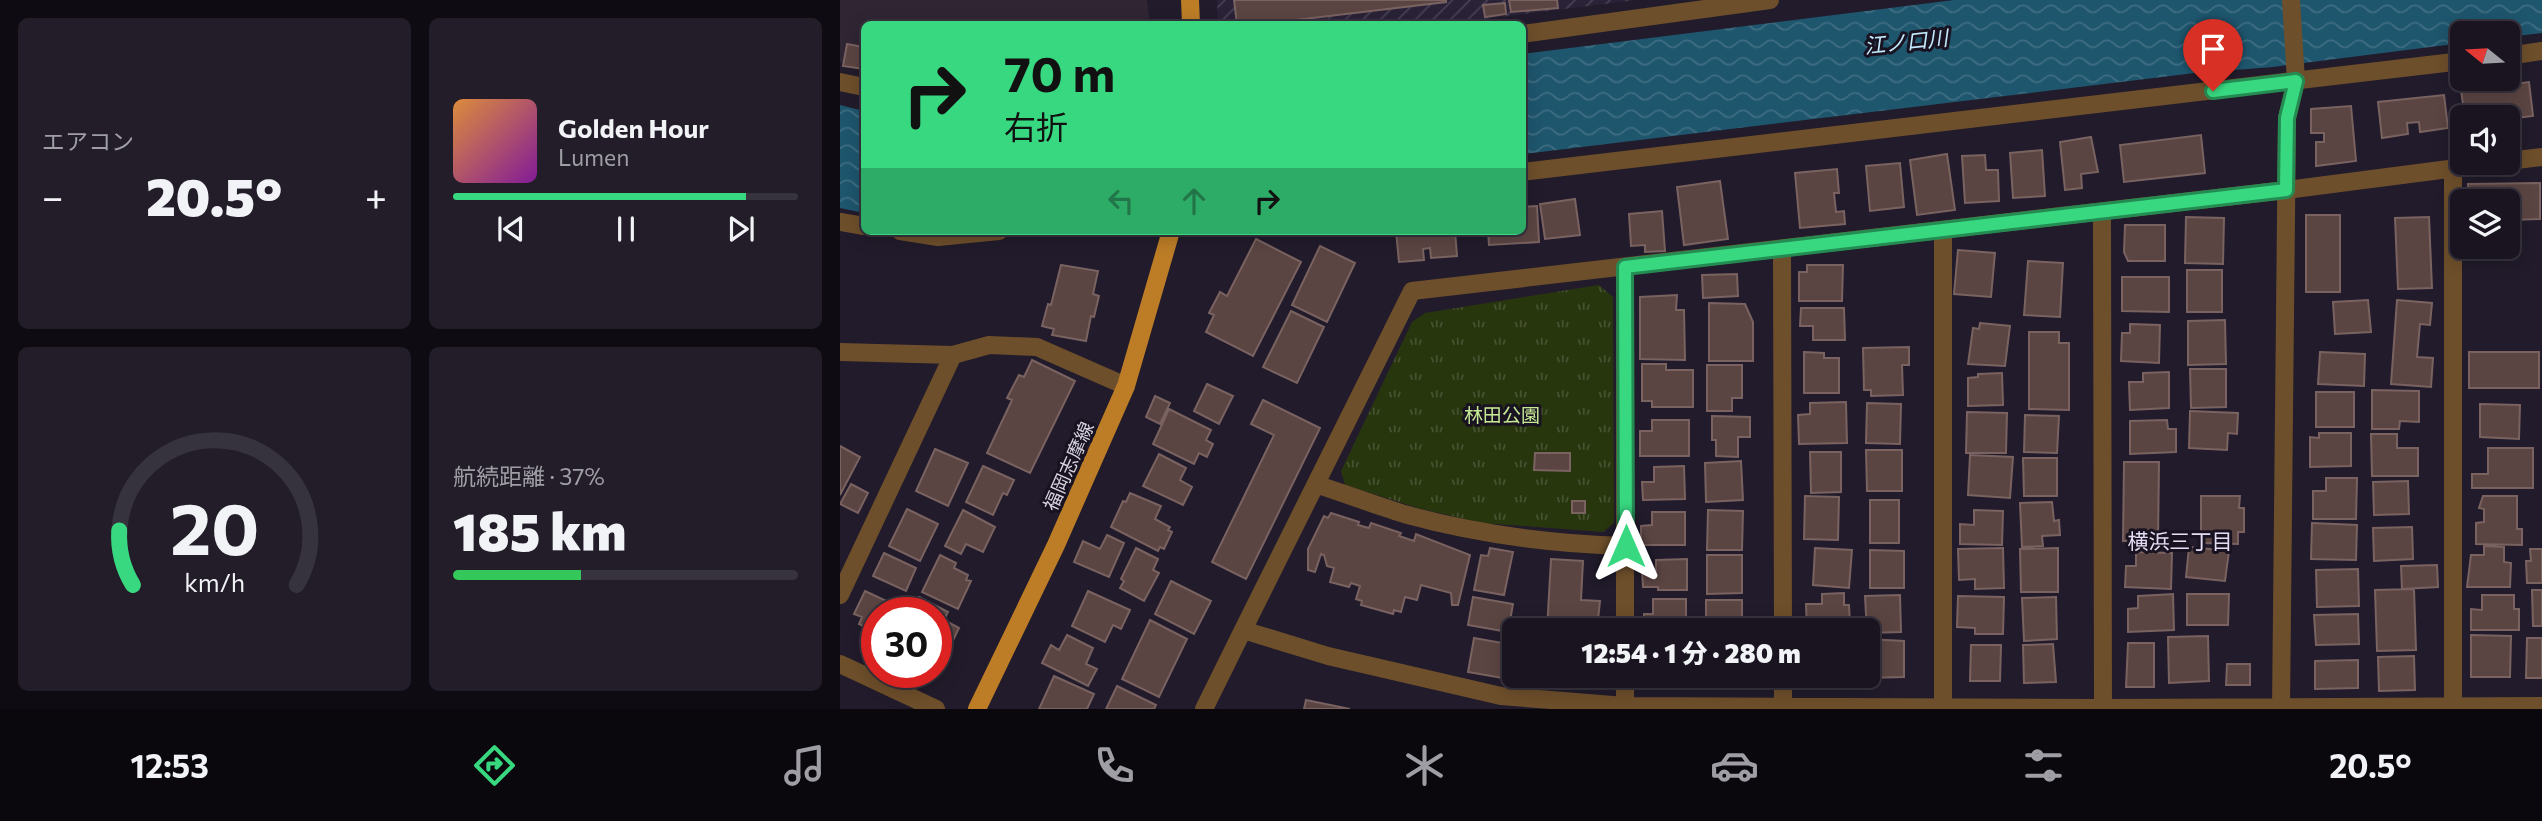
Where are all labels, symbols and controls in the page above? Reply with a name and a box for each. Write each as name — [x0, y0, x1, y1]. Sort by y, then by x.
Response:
pin — [2183, 19, 2243, 91]
north arrow — [2450, 21, 2520, 91]
map controls — [2450, 21, 2520, 259]
water label: 江ノ口川 — [1863, 24, 1951, 58]
icon: arrive — [2194, 30, 2232, 68]
text: 70 m — [1004, 42, 1115, 102]
icon: right — [889, 49, 980, 140]
button: sound — [2450, 105, 2520, 175]
text: 右折 — [1004, 106, 1068, 146]
text: Golden Hour — [558, 112, 709, 143]
text: エアコン — [42, 127, 134, 155]
text: Lumen — [558, 143, 629, 171]
text: 20.5° — [146, 163, 282, 227]
text: − — [42, 172, 64, 219]
text: + — [365, 172, 387, 219]
icon: left — [1102, 182, 1140, 220]
icon: ahead — [1175, 182, 1213, 220]
icon: right — [1248, 182, 1286, 220]
button: layers — [2450, 189, 2520, 259]
icon: previous — [492, 210, 530, 248]
icon: pause — [607, 210, 645, 248]
icon: next — [722, 210, 760, 248]
park label: 林田公園 — [1464, 403, 1540, 426]
street label: 福岡志摩線 — [1038, 418, 1098, 514]
text: 航続距離 · 37% — [453, 462, 605, 490]
text: 20 — [170, 481, 259, 570]
text: 185 km — [453, 498, 626, 562]
position arrow — [1589, 509, 1663, 583]
district label: 横浜三丁目 — [2128, 528, 2233, 553]
text: km/h — [184, 567, 245, 597]
speed limit sign: 30 — [861, 597, 952, 688]
text: 12:54 · 1 分 · 280 m — [1581, 637, 1801, 668]
icon: directions — [470, 741, 519, 790]
icon: music — [780, 741, 829, 790]
icon: phone — [1090, 741, 1139, 790]
icon: climate — [1400, 741, 1449, 790]
icon: car — [1710, 741, 1759, 790]
icon: filters — [2019, 741, 2068, 790]
text: 12:53 — [130, 745, 209, 785]
text: 20.5° — [2329, 745, 2412, 785]

